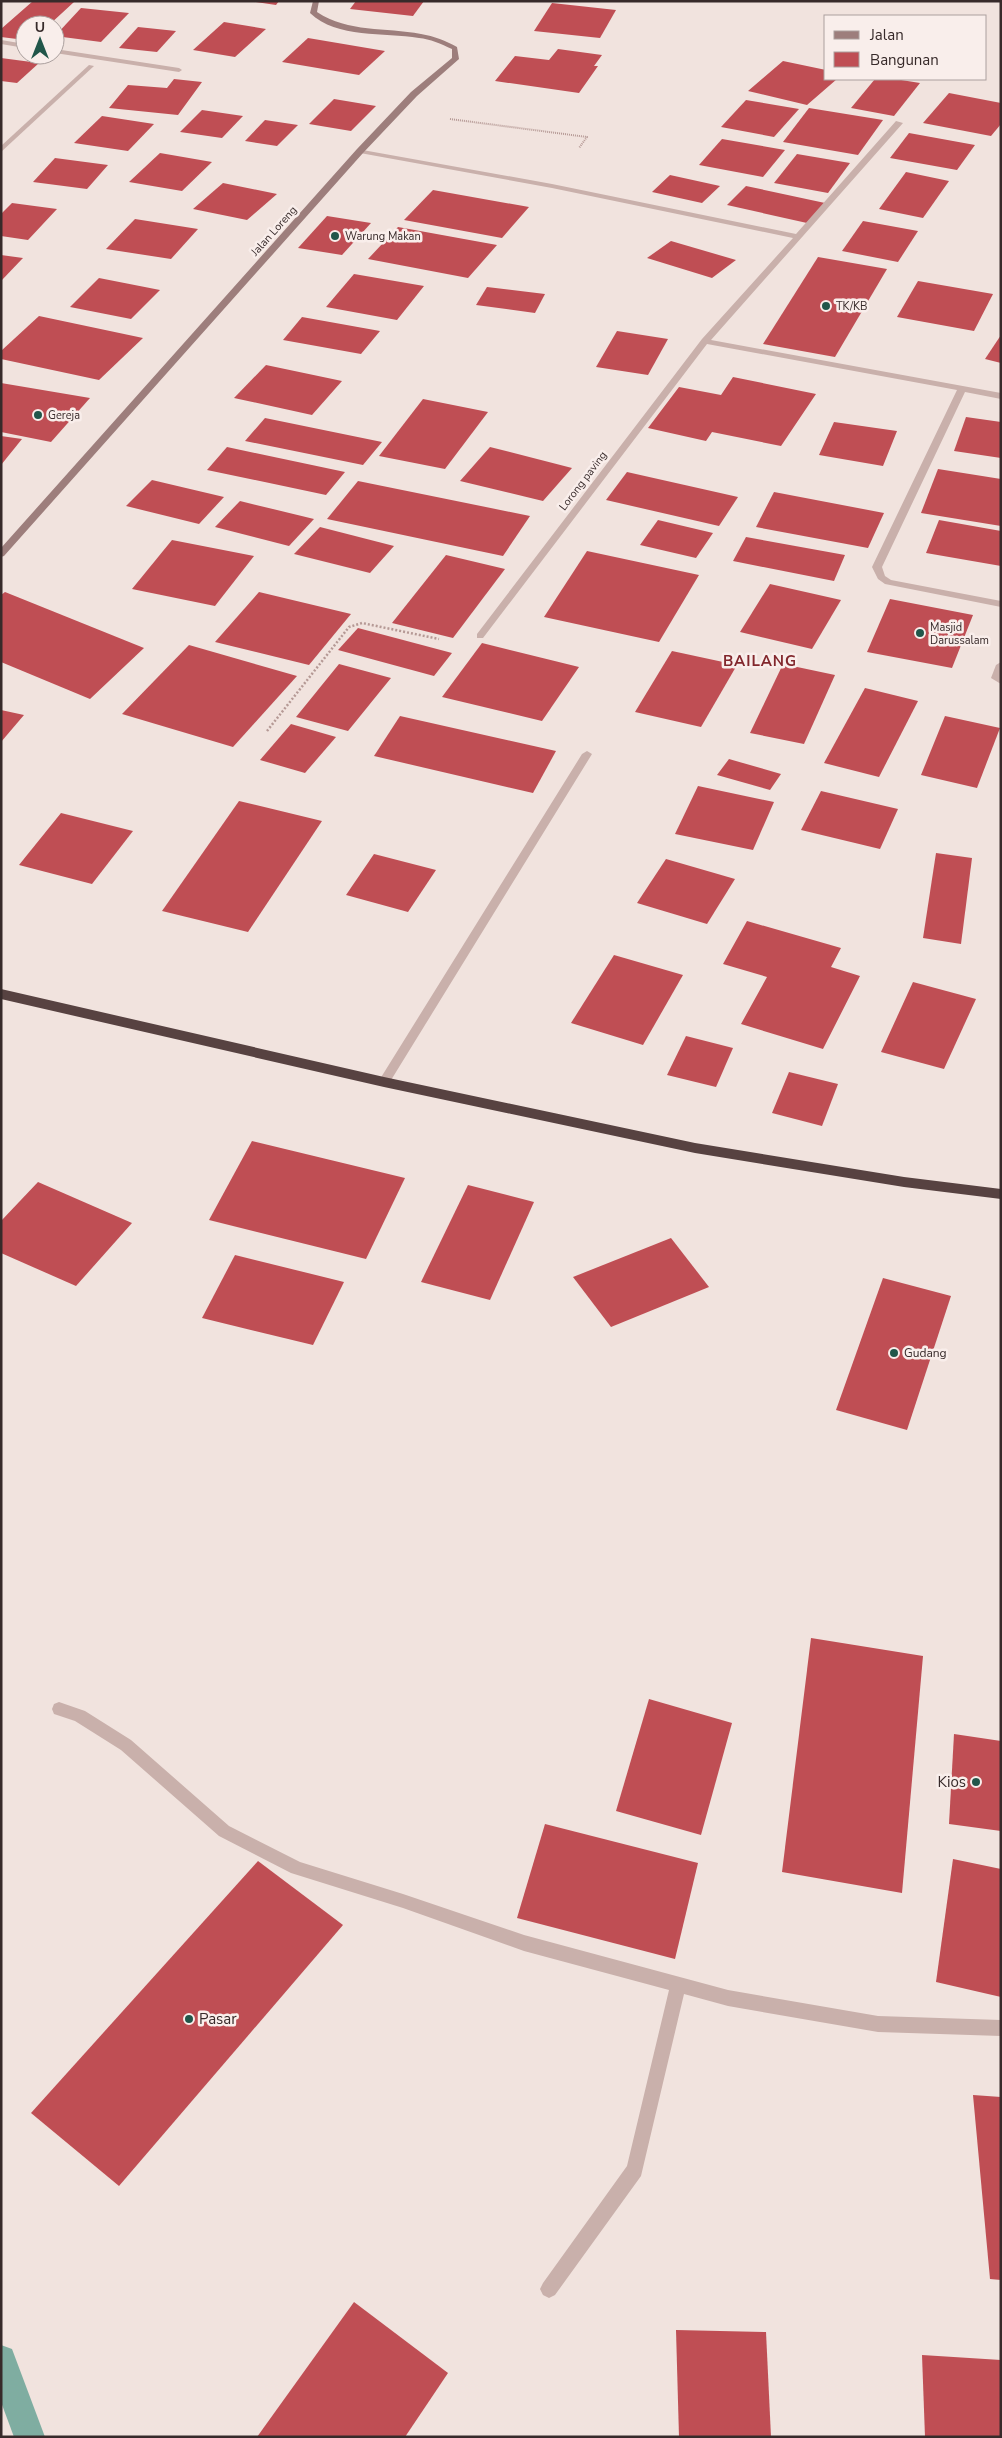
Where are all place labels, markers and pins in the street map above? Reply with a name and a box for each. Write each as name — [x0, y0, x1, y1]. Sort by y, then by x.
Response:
place label: Warung Makan — [345, 229, 421, 244]
marker: Warung Makan — [329, 230, 341, 242]
place label: TK/KB — [836, 299, 867, 314]
marker: TK/KB — [820, 300, 832, 312]
place label: Gereja — [48, 408, 80, 423]
marker: Gereja — [32, 409, 44, 421]
place label: Masjid Darussalam — [930, 620, 989, 648]
marker: Masjid Darussalam — [914, 627, 926, 639]
place label: Gudang — [904, 1345, 947, 1361]
marker: Gudang — [888, 1347, 900, 1359]
place label: Kios — [938, 1772, 966, 1792]
marker: Kios — [970, 1776, 982, 1788]
place label: Pasar — [199, 2009, 237, 2029]
marker: Pasar — [183, 2013, 195, 2025]

